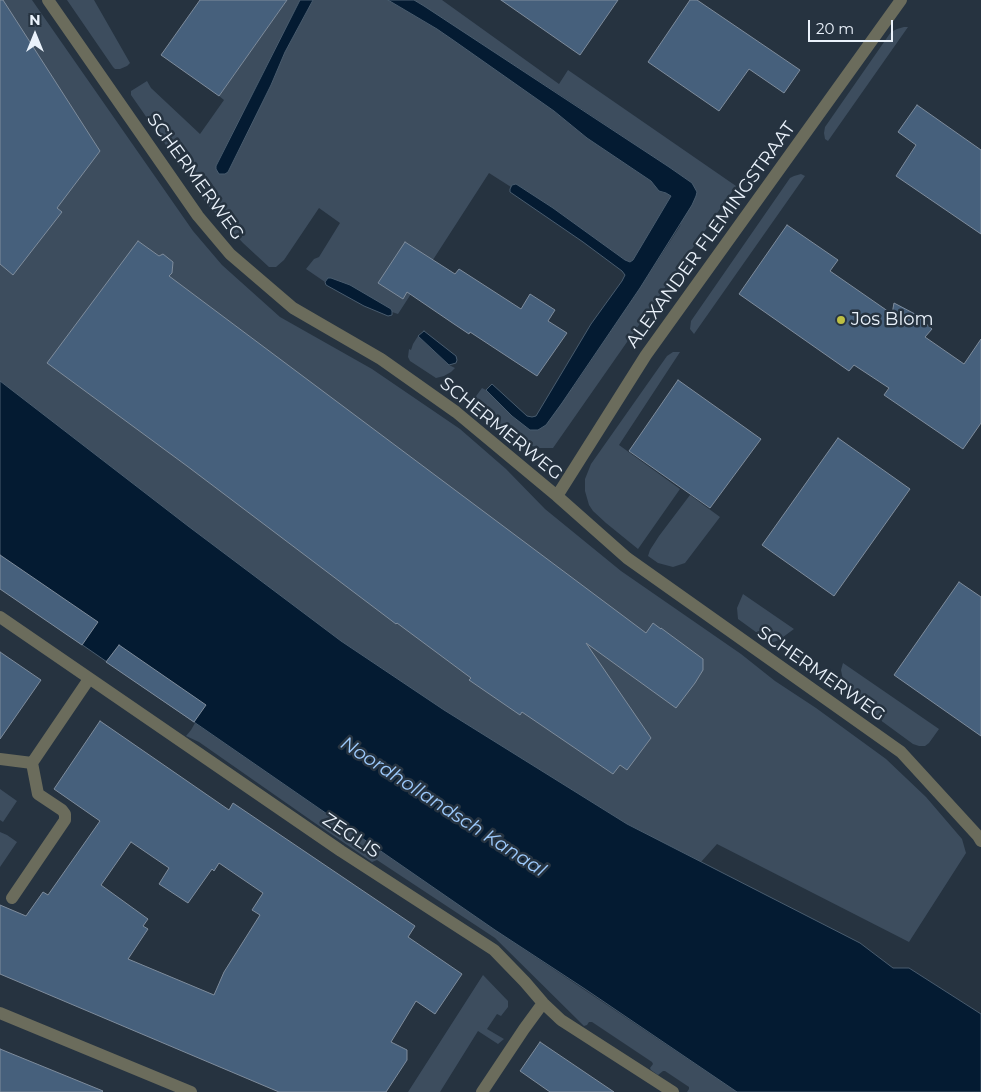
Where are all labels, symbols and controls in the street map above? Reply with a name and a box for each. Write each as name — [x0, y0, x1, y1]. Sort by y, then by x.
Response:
north arrow — [10, 10, 60, 60]
scale bar — [811, 10, 896, 42]
text: N — [29, 11, 41, 29]
text: 20 m — [816, 19, 854, 38]
street label: SCHERMERWEG — [142, 109, 248, 245]
street label: ALEXANDER FLEMINGSTRAAT — [622, 118, 800, 352]
place label: Jos Blom — [851, 309, 934, 331]
marker: Jos Blom — [835, 314, 847, 326]
street label: SCHERMERWEG — [435, 373, 567, 485]
street label: SCHERMERWEG — [753, 622, 889, 726]
water label: Noordhollandsch Kanaal — [336, 732, 550, 882]
street label: ZEGLIS — [318, 809, 384, 863]

